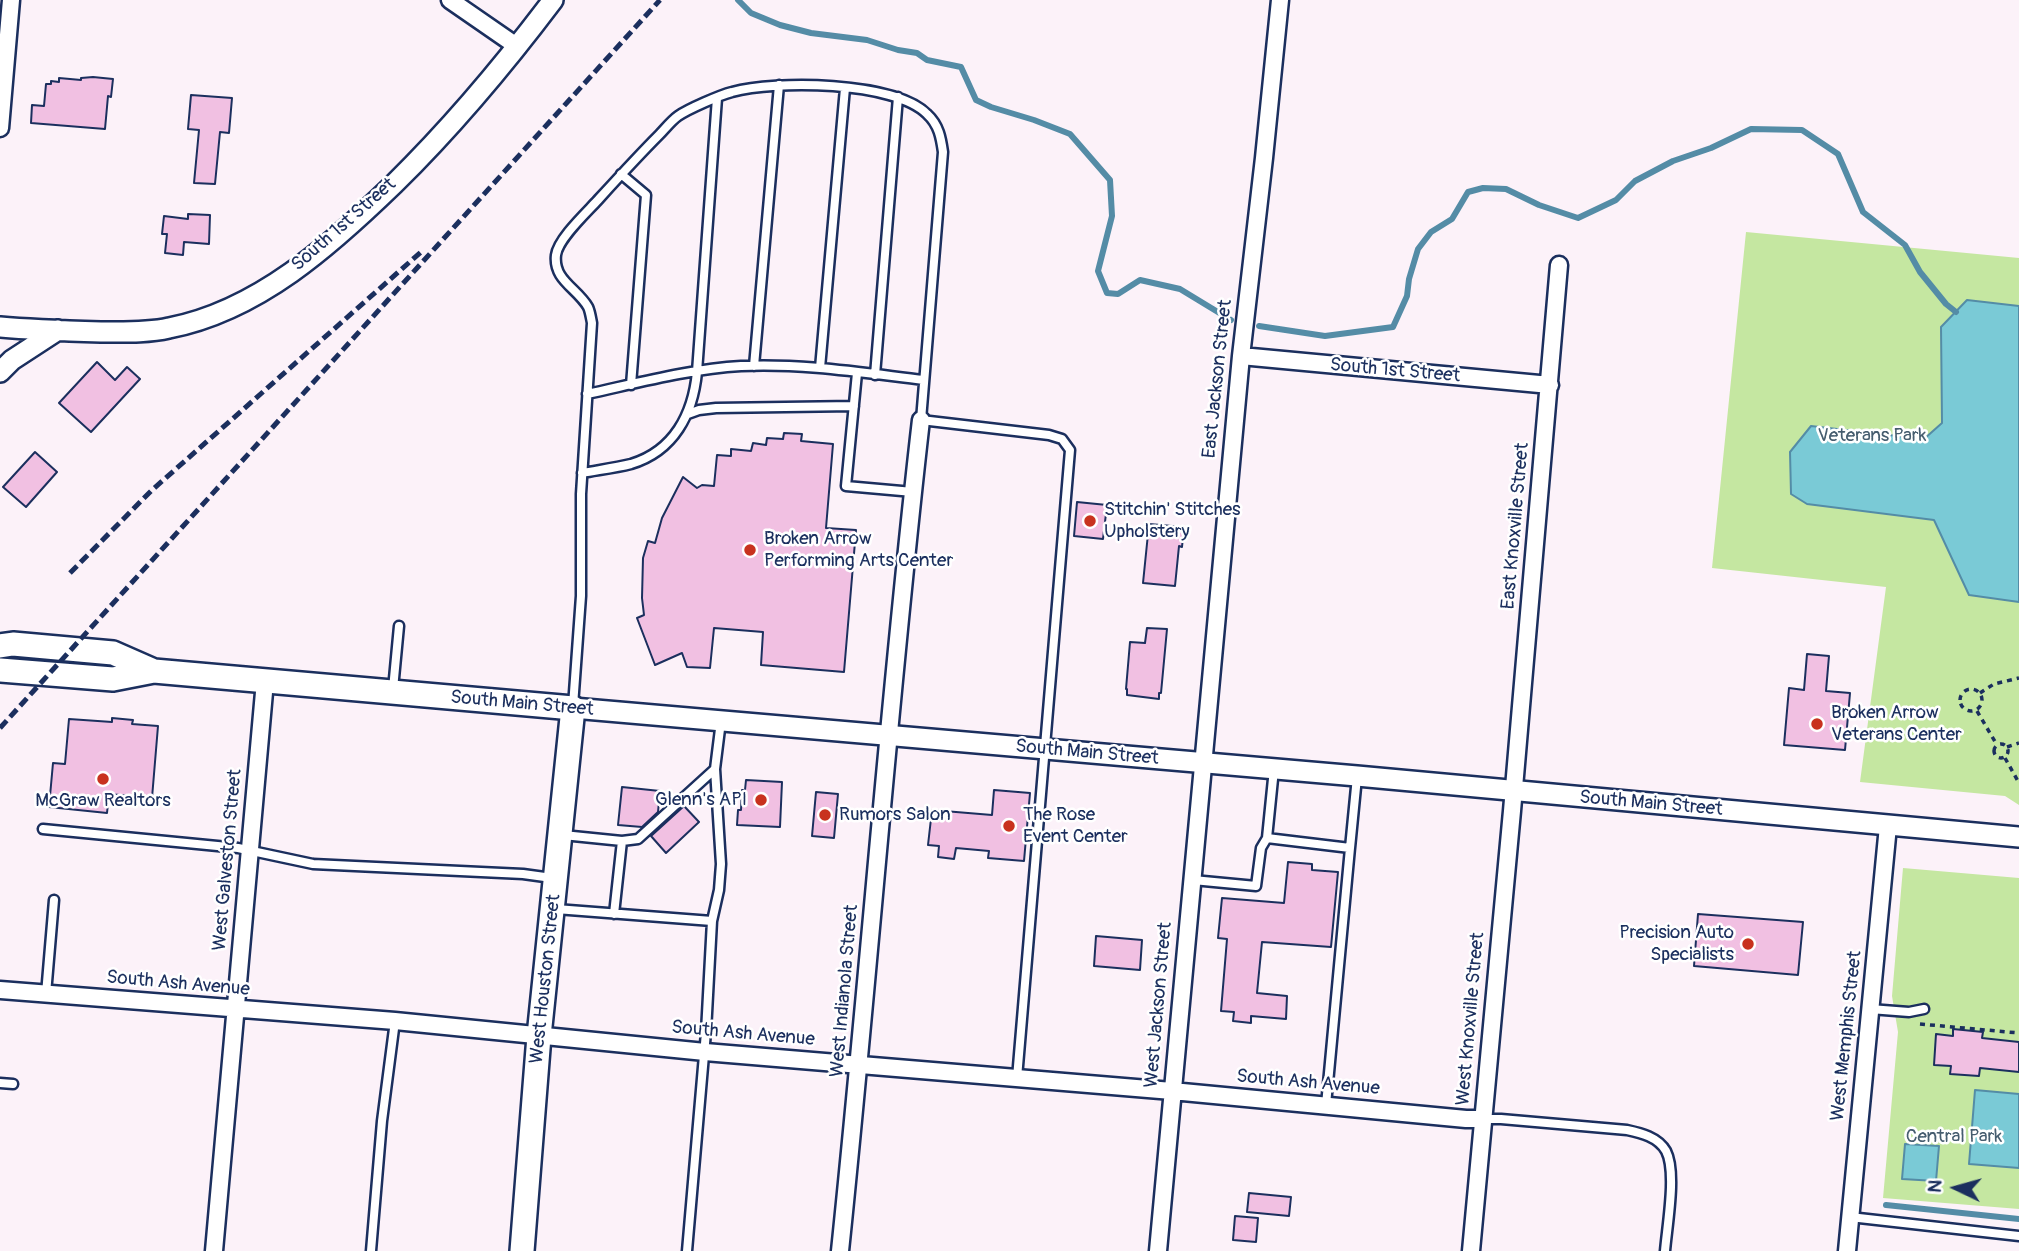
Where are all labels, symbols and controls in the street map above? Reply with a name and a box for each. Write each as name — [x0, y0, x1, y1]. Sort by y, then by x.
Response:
street label: South 1st Street — [287, 174, 401, 276]
street label: East Jackson Street — [1198, 299, 1238, 459]
street label: South 1st Street — [1329, 354, 1461, 388]
park label: Veterans Park — [1817, 425, 1927, 447]
street label: East Knoxville Street — [1497, 442, 1535, 610]
place label: Stitchin' Stitches Upholstery — [1104, 499, 1241, 543]
marker: Stitchin' Stitches Upholstery — [1082, 513, 1098, 529]
place label: Broken Arrow Performing Arts Center — [764, 528, 953, 572]
marker: Broken Arrow Performing Arts Center — [742, 542, 758, 558]
street label: South Main Street — [449, 686, 595, 722]
place label: Broken Arrow Veterans Center — [1831, 702, 1962, 746]
marker: Broken Arrow Veterans Center — [1809, 716, 1825, 732]
street label: South Main Street — [1014, 735, 1160, 771]
street label: West Galveston Street — [209, 768, 247, 952]
marker: McGraw Realtors — [95, 771, 111, 787]
street label: South Main Street — [1578, 786, 1724, 822]
place label: Glenn's API — [655, 789, 747, 811]
place label: McGraw Realtors — [35, 790, 171, 812]
marker: Glenn's API — [753, 792, 769, 808]
place label: Rumors Salon — [839, 804, 951, 826]
place label: The Rose Event Center — [1023, 804, 1128, 848]
marker: Rumors Salon — [817, 807, 833, 823]
marker: The Rose Event Center — [1001, 818, 1017, 834]
street label: West Houston Street — [526, 893, 566, 1065]
street label: West Indianola Street — [826, 904, 864, 1078]
street label: West Jackson Street — [1140, 921, 1178, 1089]
place label: Precision Auto Specialists — [1619, 922, 1734, 966]
street label: West Knoxville Street — [1452, 931, 1490, 1107]
marker: Precision Auto Specialists — [1740, 936, 1756, 952]
street label: West Memphis Street — [1827, 950, 1867, 1122]
street label: South Ash Avenue — [105, 966, 251, 1002]
street label: South Ash Avenue — [670, 1016, 816, 1052]
street label: South Ash Avenue — [1235, 1065, 1381, 1101]
park label: Central Park — [1906, 1126, 2002, 1148]
north arrow — [1921, 1153, 1991, 1223]
text: N — [1923, 1179, 1948, 1194]

